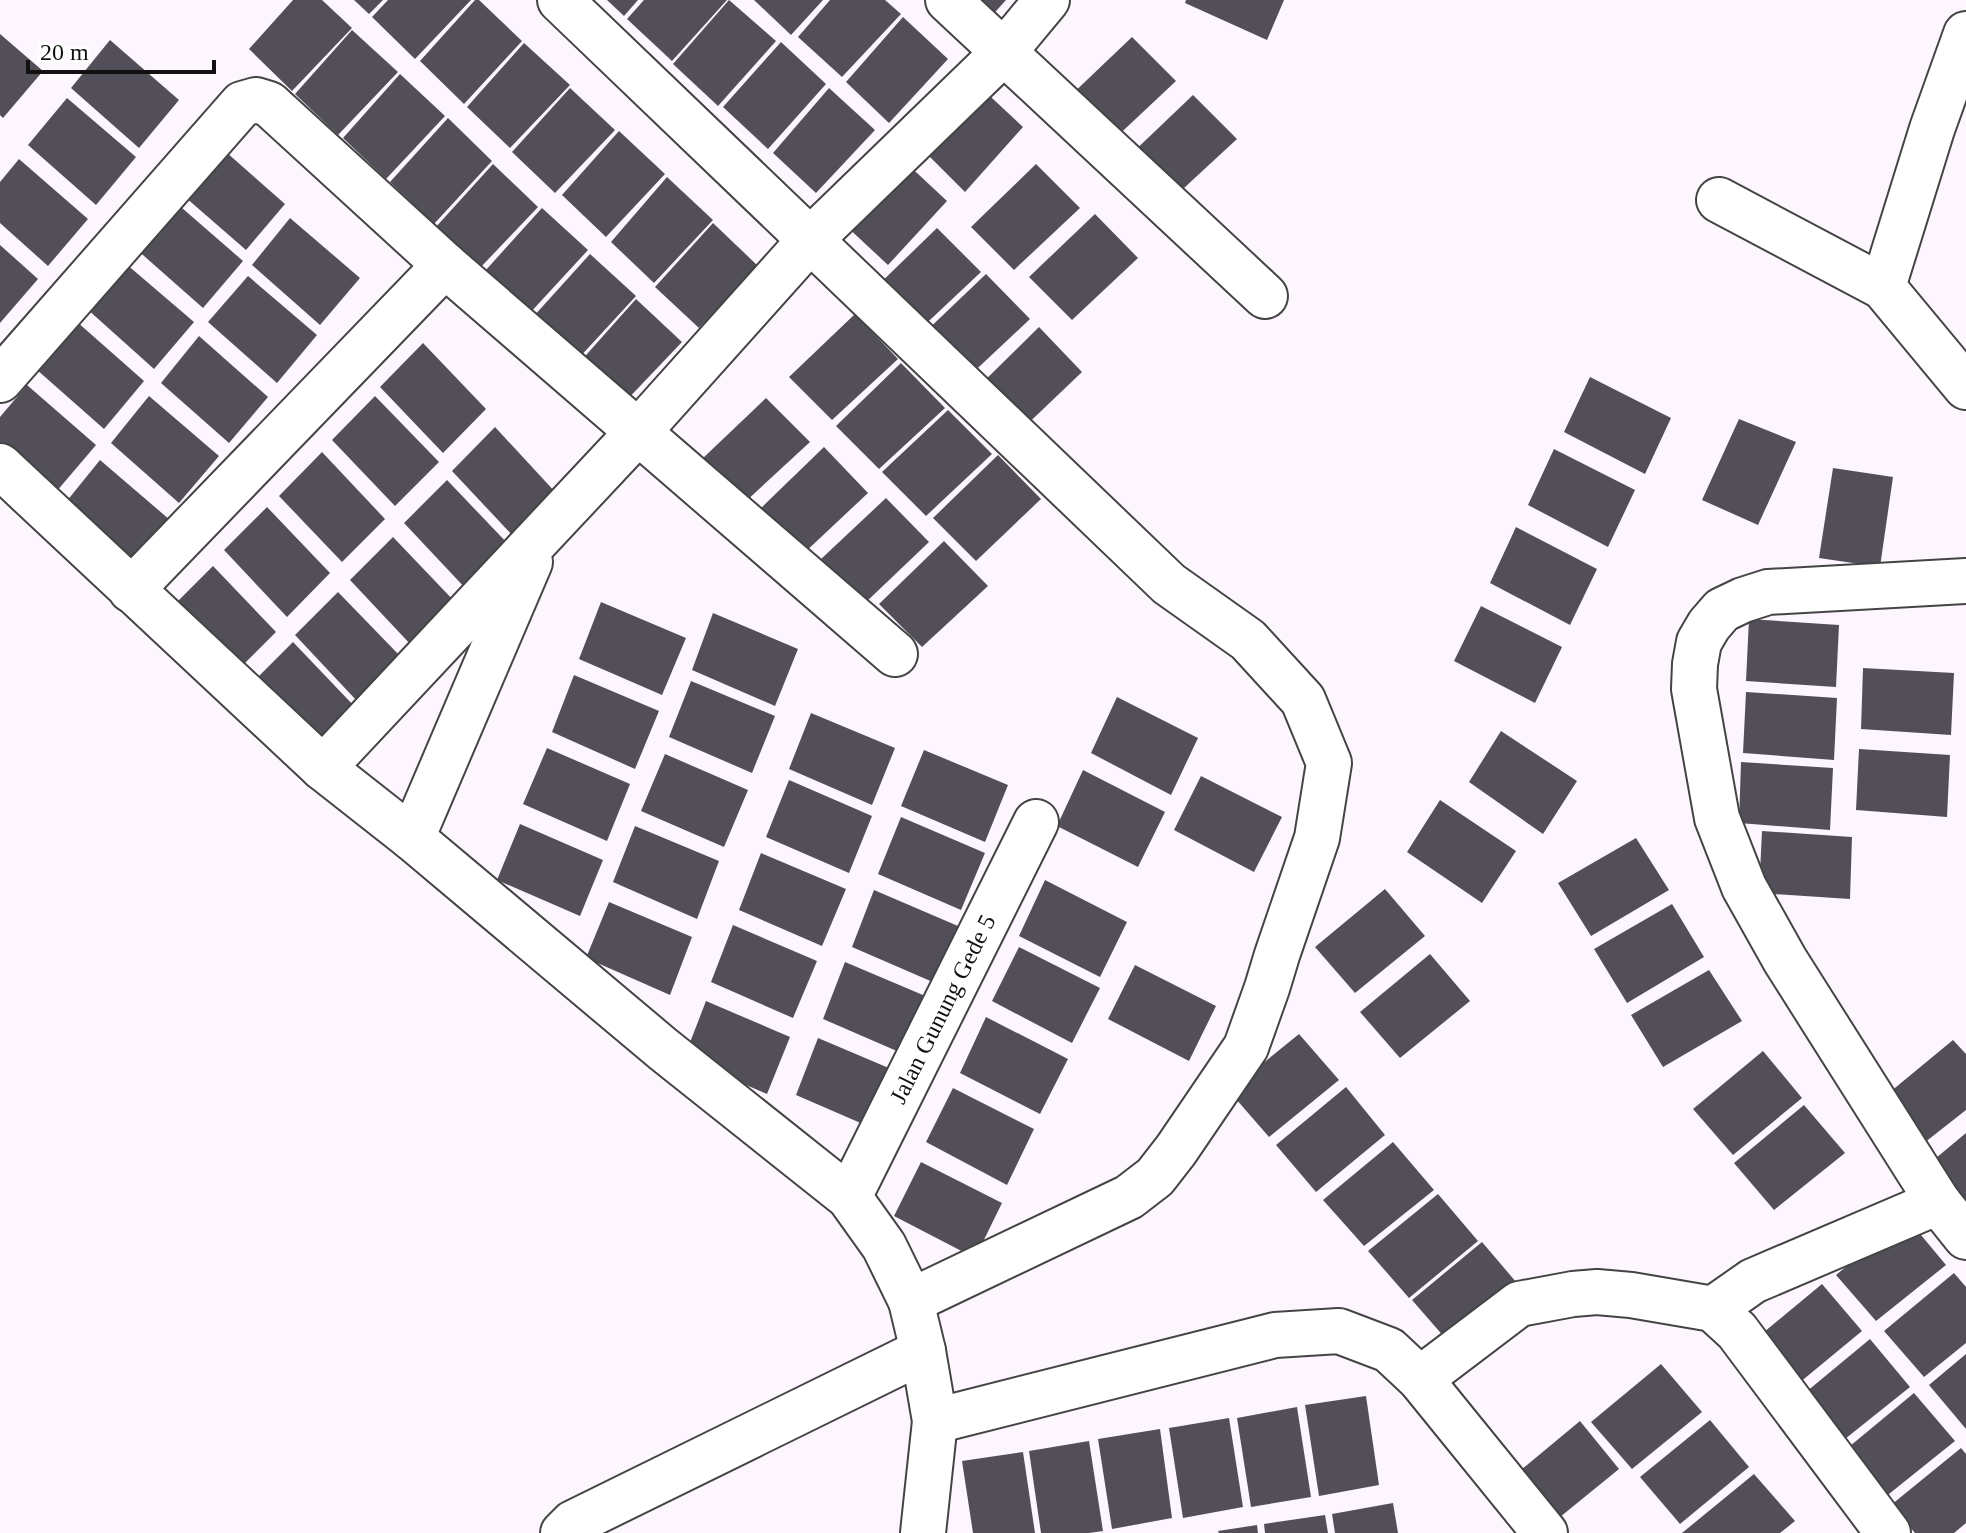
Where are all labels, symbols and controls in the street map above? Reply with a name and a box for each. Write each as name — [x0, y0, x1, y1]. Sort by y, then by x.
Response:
scale bar — [28, 24, 214, 74]
text: 20 m — [40, 39, 89, 65]
street label: Jalan Gunung Gede 5 — [885, 910, 1001, 1108]

